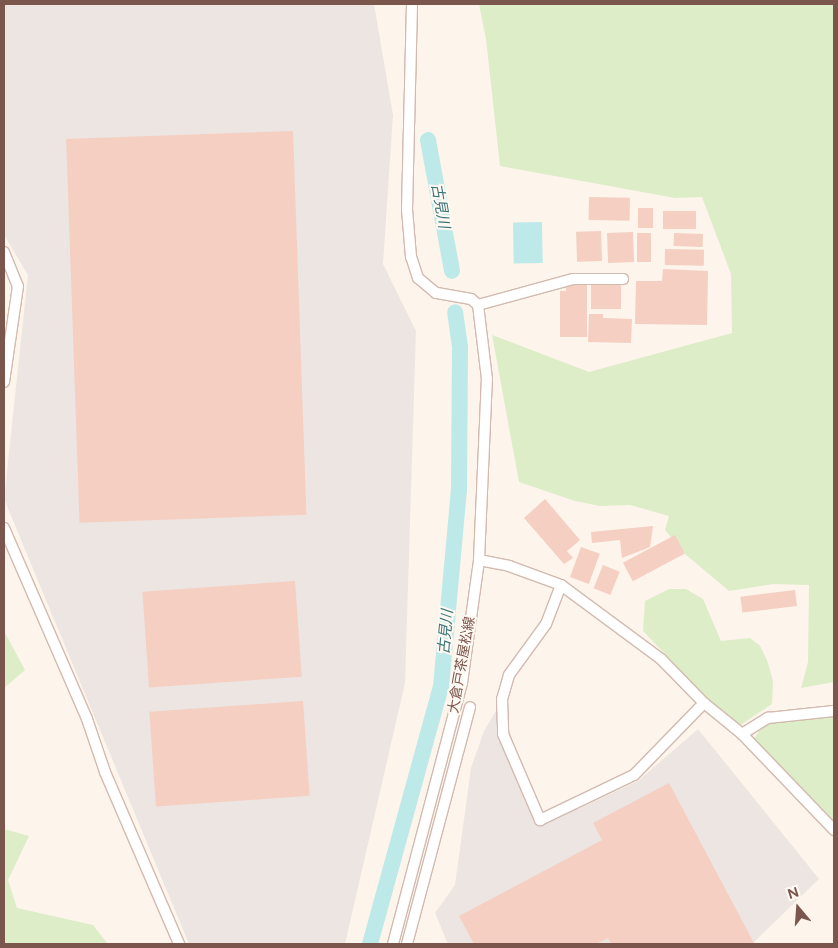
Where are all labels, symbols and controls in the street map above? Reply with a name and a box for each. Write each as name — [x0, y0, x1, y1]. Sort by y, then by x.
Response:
water label: 古見川 — [427, 182, 453, 230]
water label: 古見川 — [435, 609, 457, 655]
street label: 大倉戸茶屋松線 — [445, 615, 479, 715]
north arrow — [773, 883, 823, 933]
text: N — [785, 884, 801, 903]

